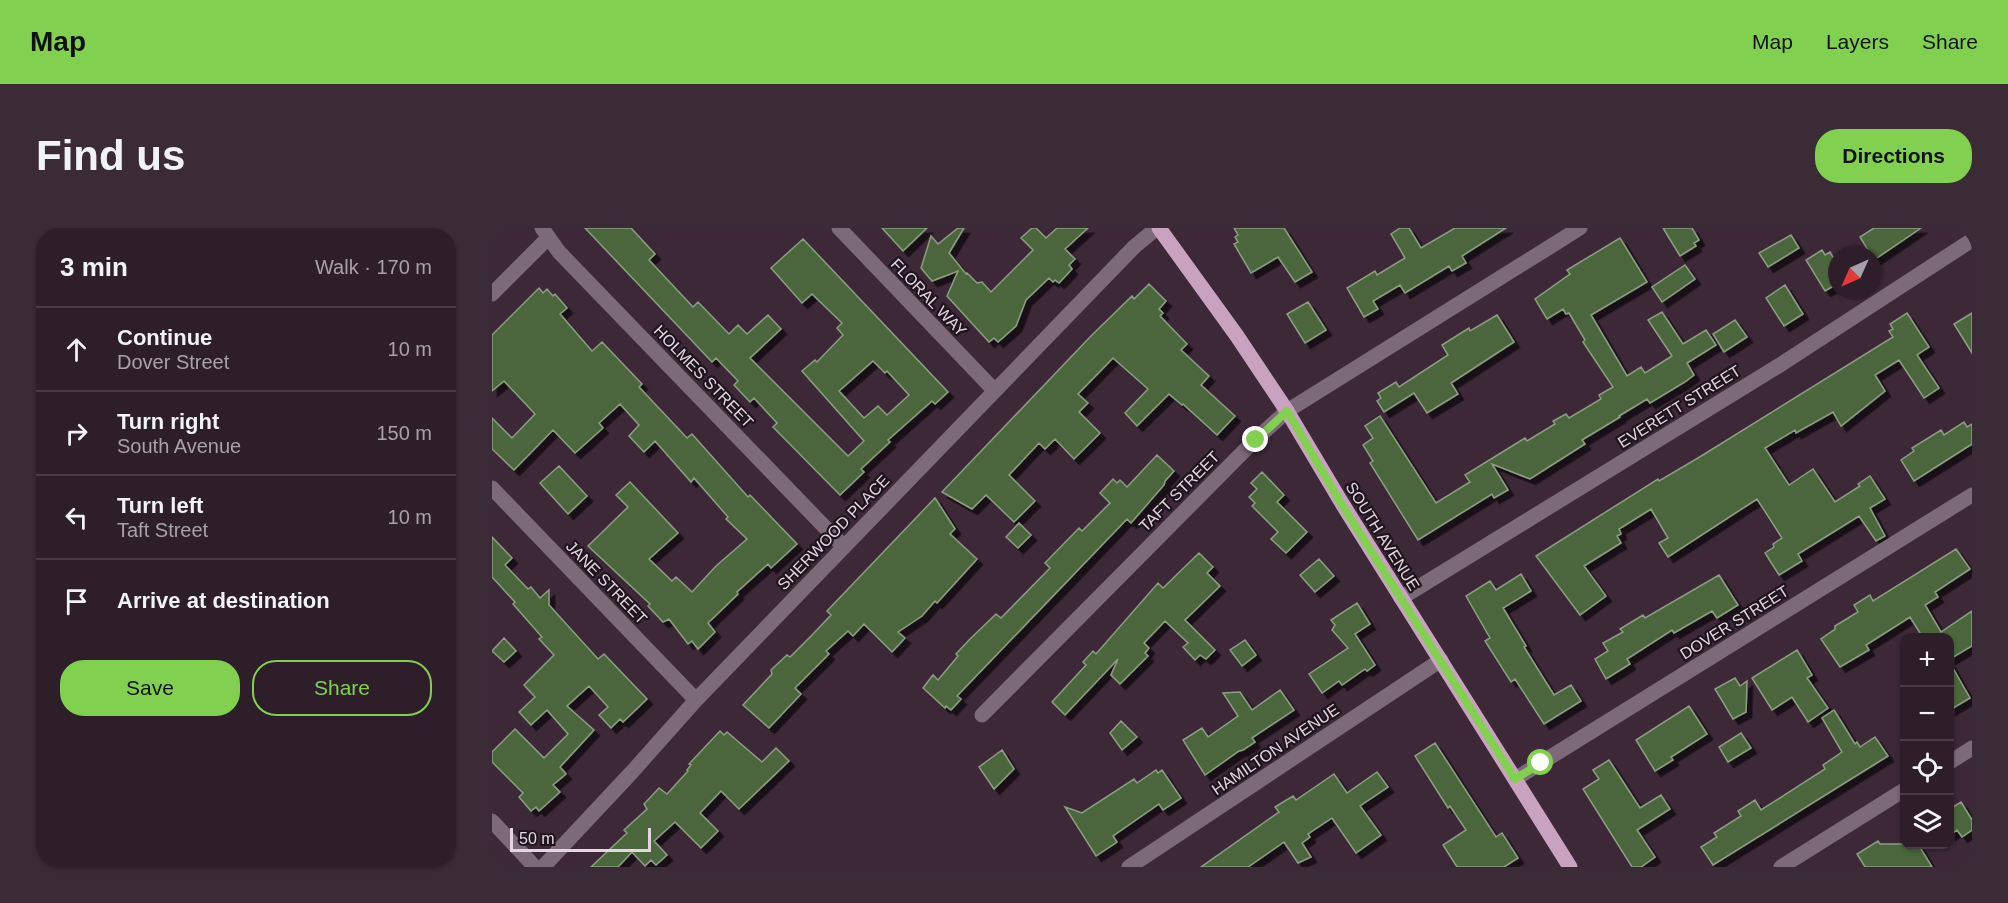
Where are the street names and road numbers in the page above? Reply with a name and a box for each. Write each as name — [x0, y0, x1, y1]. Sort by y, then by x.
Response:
street label: FLORAL WAY — [888, 255, 970, 340]
street label: HOLMES STREET — [651, 322, 757, 431]
street label: EVERETT STREET — [1615, 362, 1744, 451]
street label: TAFT STREET — [1136, 448, 1223, 535]
street label: SHERWOOD PLACE — [774, 472, 892, 593]
street label: SOUTH AVENUE — [1342, 479, 1423, 593]
street label: JANE STREET — [563, 537, 651, 627]
street label: DOVER STREET — [1677, 582, 1792, 663]
street label: HAMILTON AVENUE — [1209, 701, 1342, 798]

